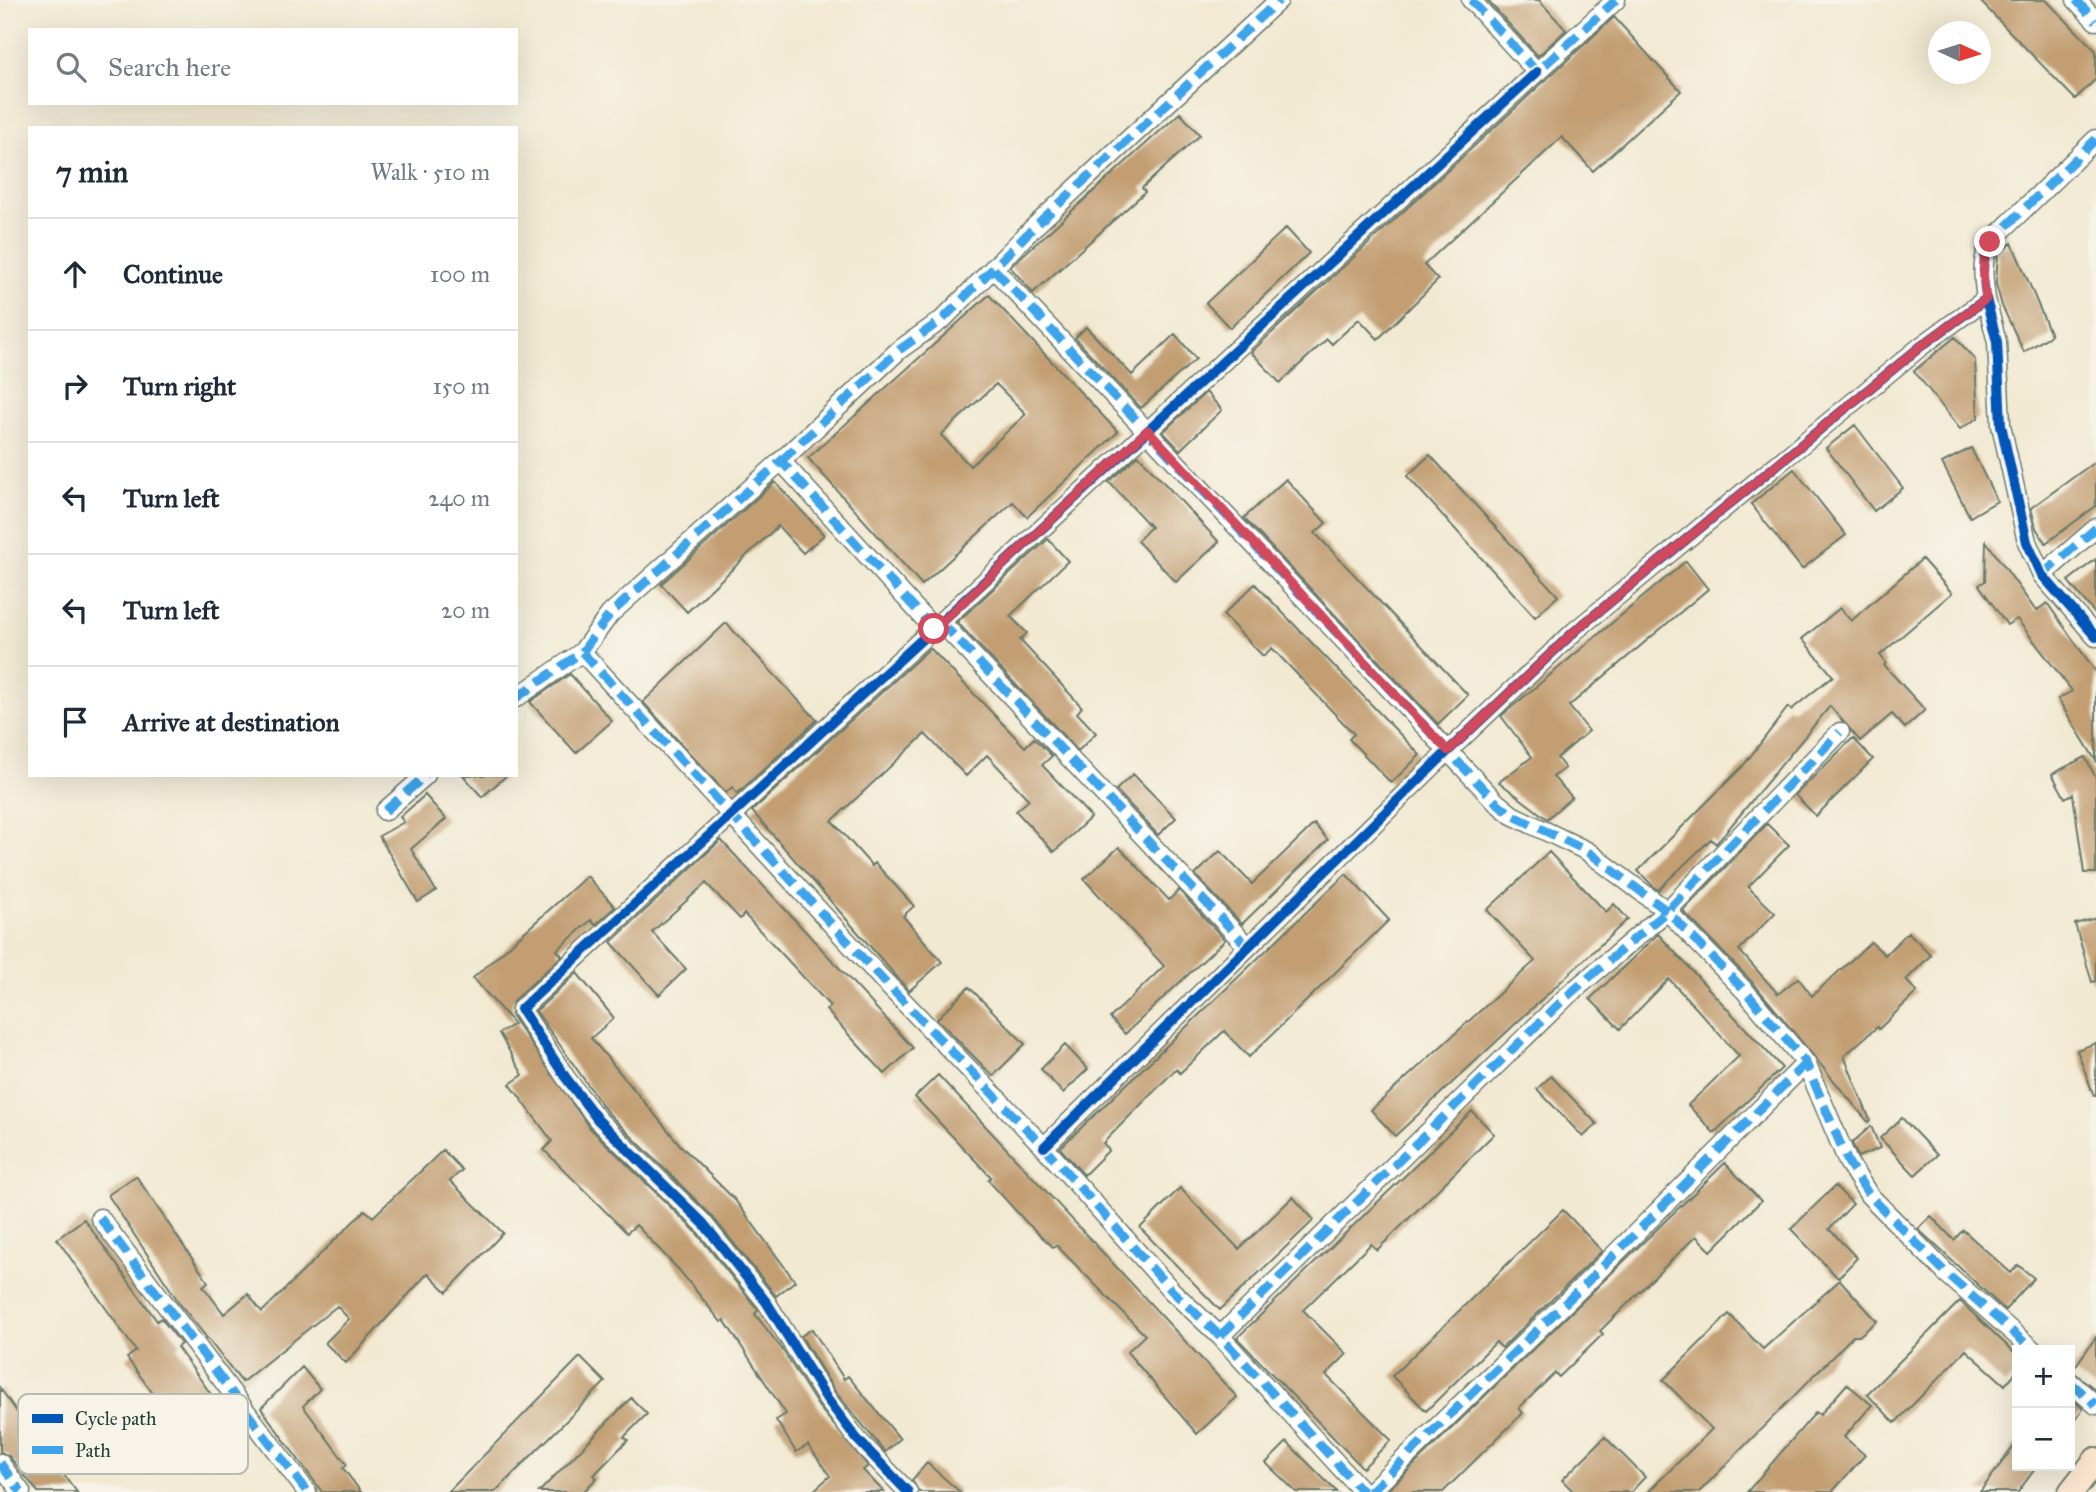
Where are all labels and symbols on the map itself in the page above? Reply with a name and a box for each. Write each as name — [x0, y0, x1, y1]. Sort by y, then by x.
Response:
north arrow — [1928, 21, 1991, 84]
route end — [1974, 226, 2005, 257]
route start — [918, 613, 949, 644]
legend — [18, 1394, 248, 1474]
text: Cycle path — [75, 1407, 157, 1430]
text: Path — [75, 1439, 111, 1462]

